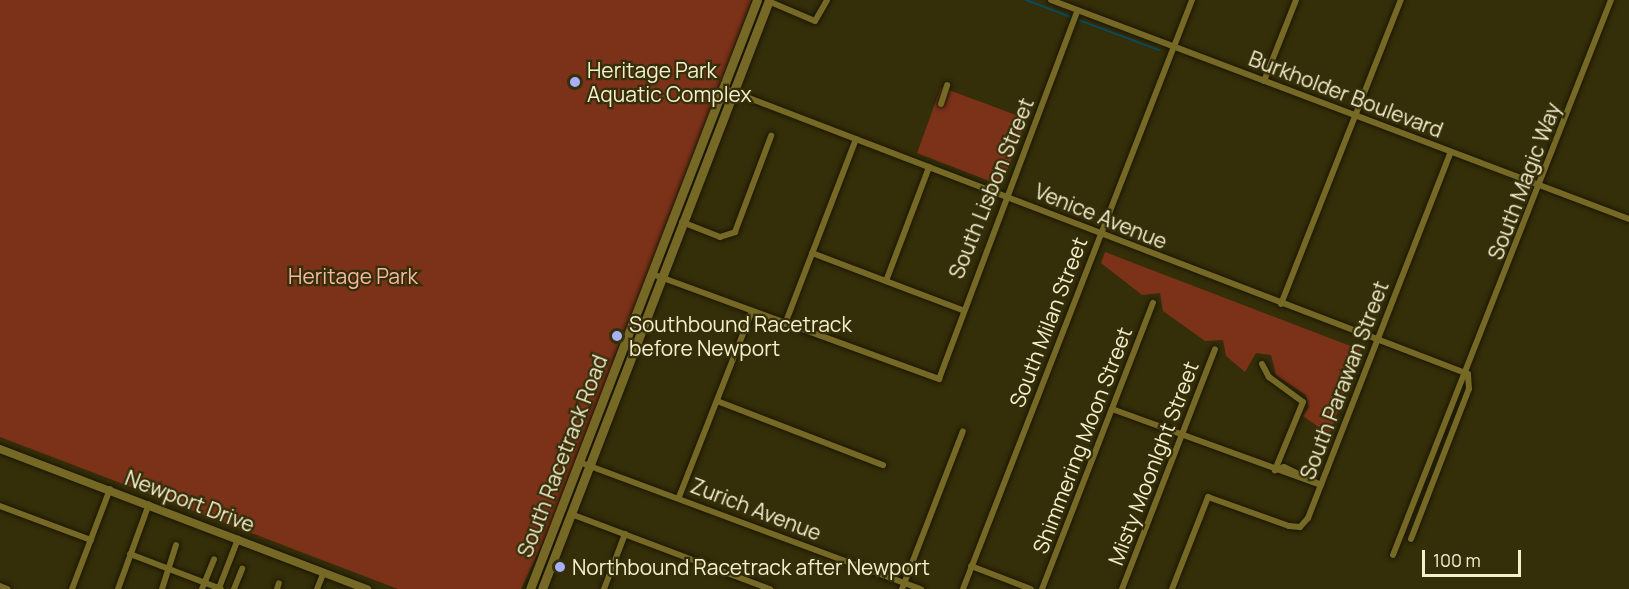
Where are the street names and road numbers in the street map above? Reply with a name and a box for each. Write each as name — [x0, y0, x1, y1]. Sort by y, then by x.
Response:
street label: Burkholder Boulevard — [1245, 45, 1447, 143]
street label: South Lisbon Street — [943, 94, 1039, 282]
street label: South Magic Way — [1482, 99, 1566, 263]
street label: Venice Avenue — [1031, 178, 1171, 254]
street label: South Milan Street — [1004, 233, 1092, 411]
street label: South Parawan Street — [1294, 277, 1394, 483]
street label: Shimmering Moon Street — [1027, 323, 1137, 557]
street label: South Racetrack Road — [512, 351, 612, 561]
street label: Misty Moonlght Street — [1103, 358, 1203, 568]
street label: Newport Drive — [122, 465, 258, 537]
street label: Zurich Avenue — [687, 473, 825, 545]

